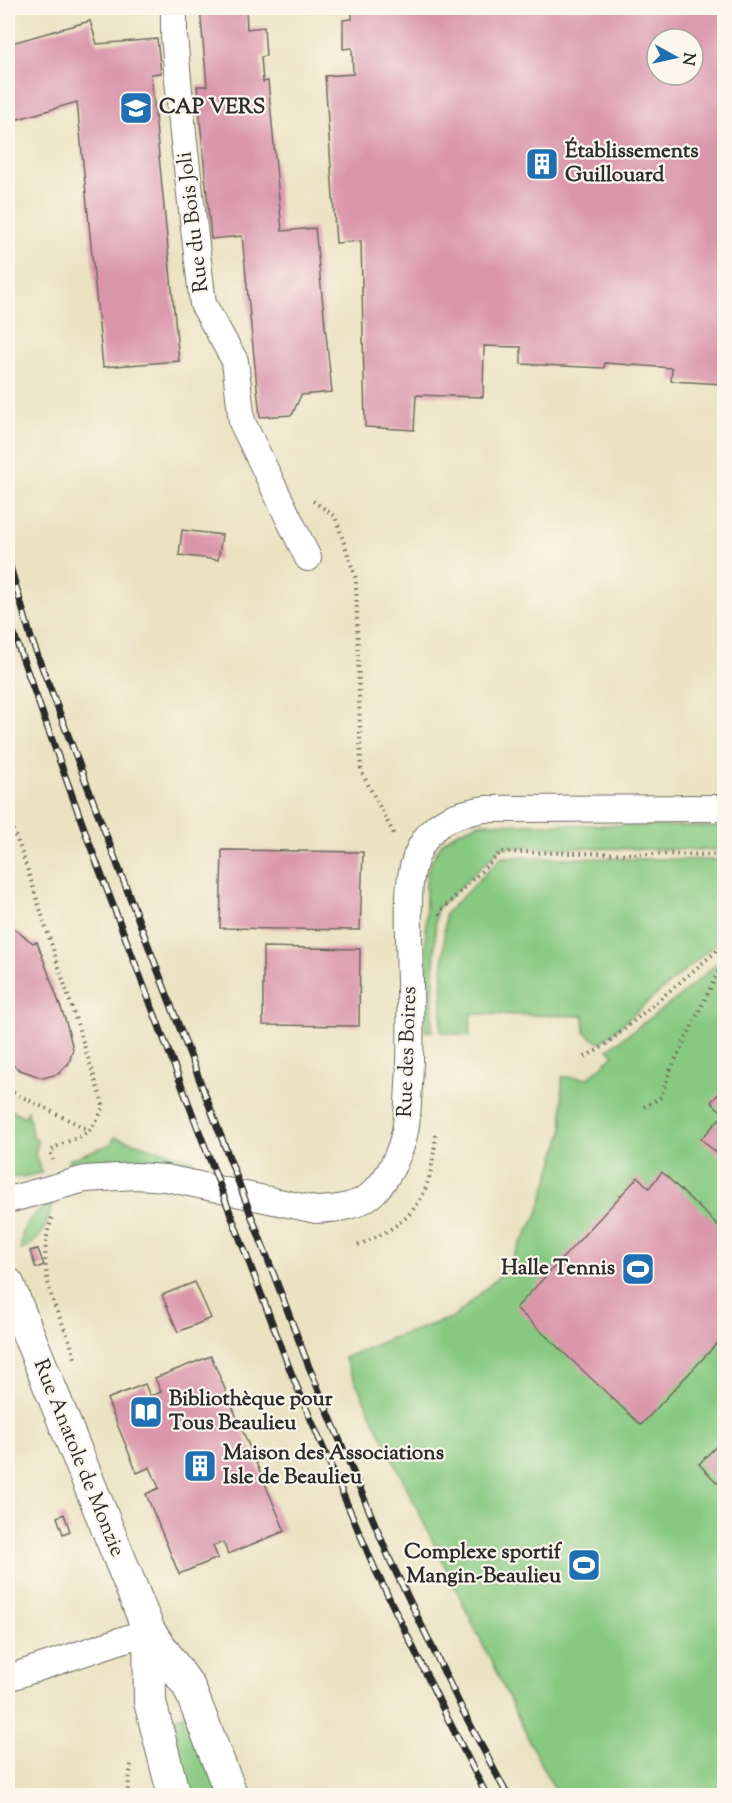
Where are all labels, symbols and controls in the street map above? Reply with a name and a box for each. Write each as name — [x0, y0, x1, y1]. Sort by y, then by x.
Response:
north arrow — [645, 27, 705, 87]
text: N — [675, 51, 700, 67]
school or university icon: CAP VERS — [118, 90, 154, 126]
place label: CAP VERS — [159, 93, 265, 123]
place label: Établissements Guillouard — [565, 137, 698, 191]
building icon: Établissements Guillouard — [524, 146, 560, 182]
street label: Rue du Bois Joli — [170, 150, 218, 294]
street label: Rue des Boires — [391, 986, 425, 1118]
sports icon: Halle Tennis — [620, 1251, 656, 1287]
place label: Halle Tennis — [501, 1254, 615, 1284]
street label: Rue Anatole de Monzie — [25, 1355, 131, 1561]
place label: Bibliothèque pour Tous Beaulieu — [169, 1385, 333, 1439]
library icon: Bibliothèque pour Tous Beaulieu — [128, 1394, 164, 1430]
place label: Maison des Associations Isle de Beaulieu — [223, 1439, 444, 1493]
building icon: Maison des Associations Isle de Beaulieu — [182, 1448, 218, 1484]
place label: Complexe sportif Mangin-Beaulieu — [404, 1538, 563, 1592]
sports icon: Complexe sportif Mangin-Beaulieu — [566, 1547, 602, 1583]

